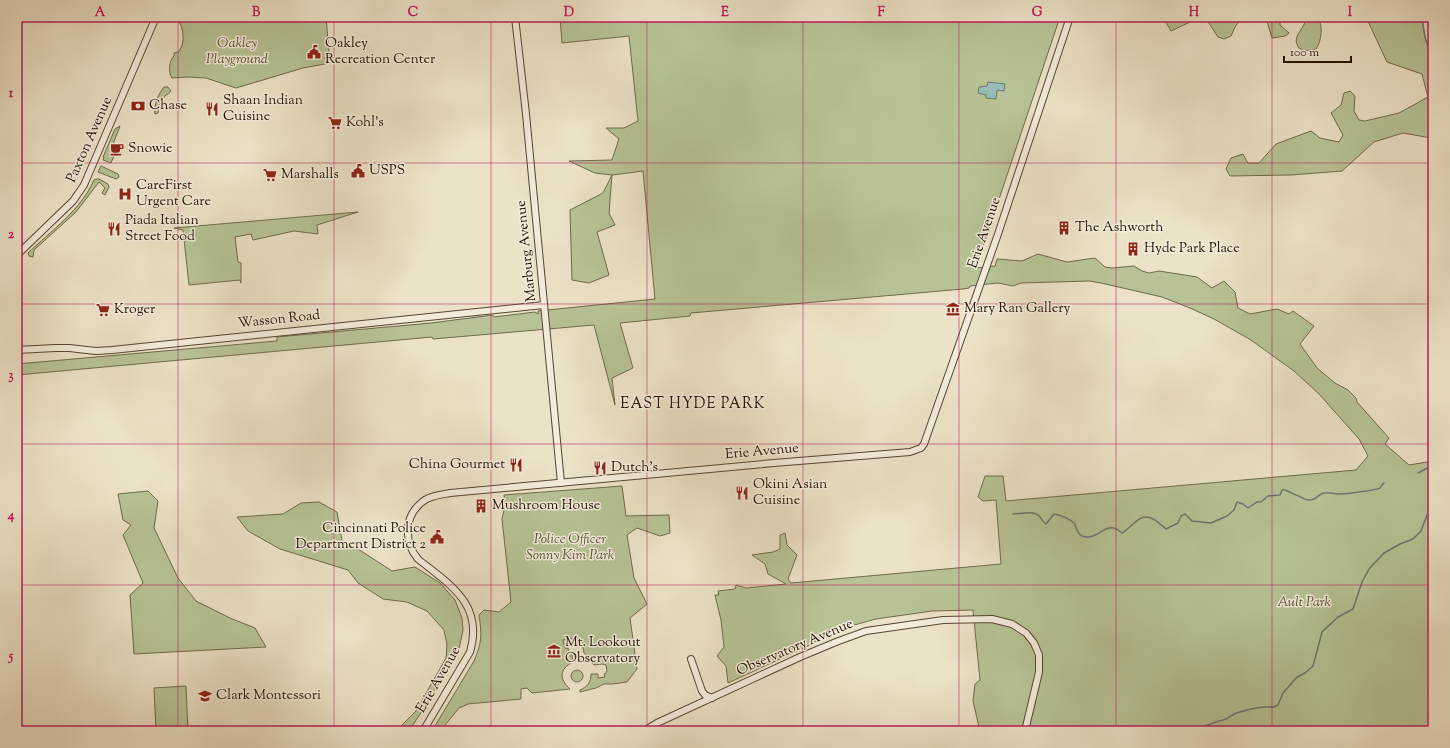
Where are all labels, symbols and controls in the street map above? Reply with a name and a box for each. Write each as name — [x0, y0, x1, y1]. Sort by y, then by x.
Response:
text: A — [95, 4, 106, 22]
text: B — [252, 4, 261, 22]
text: C — [408, 4, 418, 22]
text: D — [564, 4, 574, 22]
text: E — [721, 4, 729, 22]
text: F — [877, 4, 885, 22]
text: G — [1032, 4, 1043, 22]
text: H — [1189, 4, 1200, 22]
text: I — [1348, 4, 1353, 22]
park label: Oakley Playground — [206, 34, 268, 70]
place label: Oakley Recreation Center — [325, 34, 436, 70]
scale bar — [1284, 38, 1351, 64]
public building icon: Oakley Recreation Center — [306, 44, 322, 60]
text: 100 m — [1290, 44, 1319, 62]
text: 1 — [9, 85, 14, 103]
place label: Shaan Indian Cuisine — [223, 91, 303, 127]
street label: Paxton Avenue — [62, 94, 118, 186]
place label: Chase — [149, 96, 187, 116]
bank icon: Chase — [130, 98, 146, 114]
restaurant icon: Shaan Indian Cuisine — [204, 101, 220, 117]
place label: Kohl's — [346, 113, 384, 133]
supermarket icon: Kohl's — [327, 115, 343, 131]
place label: Snowie — [128, 139, 173, 159]
cafe icon: Snowie — [109, 141, 125, 157]
place label: USPS — [369, 161, 405, 181]
public building icon: USPS — [350, 163, 366, 179]
place label: Marshalls — [281, 165, 339, 185]
supermarket icon: Marshalls — [262, 167, 278, 183]
place label: CareFirst Urgent Care — [136, 176, 211, 212]
hospital icon: CareFirst Urgent Care — [117, 186, 133, 202]
street label: Erie Avenue — [964, 195, 1006, 271]
street label: Marburg Avenue — [512, 199, 542, 303]
place label: Piada Italian Street Food — [125, 211, 199, 247]
place label: The Ashworth — [1075, 218, 1163, 238]
building icon: The Ashworth — [1056, 220, 1072, 236]
restaurant icon: Piada Italian Street Food — [106, 221, 122, 237]
text: 2 — [8, 226, 15, 244]
place label: Hyde Park Place — [1144, 239, 1240, 259]
building icon: Hyde Park Place — [1125, 241, 1141, 257]
place label: Mary Ran Gallery — [964, 299, 1070, 319]
place label: Kroger — [114, 300, 156, 320]
museum icon: Mary Ran Gallery — [945, 301, 961, 317]
supermarket icon: Kroger — [95, 302, 111, 318]
street label: Wasson Road — [237, 306, 321, 334]
text: 3 — [8, 367, 14, 385]
district label: EAST HYDE PARK — [620, 394, 766, 415]
street label: Erie Avenue — [724, 439, 800, 465]
place label: China Gourmet — [409, 455, 505, 475]
restaurant icon: China Gourmet — [508, 457, 524, 473]
place label: Dutch's — [611, 458, 658, 478]
restaurant icon: Dutch's — [592, 460, 608, 476]
place label: Okini Asian Cuisine — [753, 475, 827, 511]
restaurant icon: Okini Asian Cuisine — [734, 485, 750, 501]
place label: Mushroom House — [492, 496, 600, 516]
building icon: Mushroom House — [473, 498, 489, 514]
text: 4 — [7, 507, 15, 525]
place label: Cincinnati Police Department District 2 — [296, 519, 426, 555]
public building icon: Cincinnati Police Department District 2 — [429, 529, 445, 545]
park label: Police Officer Sonny Kim Park — [526, 530, 615, 566]
park label: Ault Park — [1277, 593, 1332, 613]
street label: Observatory Avenue — [734, 614, 856, 682]
place label: Mt. Lookout Observatory — [565, 633, 641, 669]
street label: Erie Avenue — [412, 643, 466, 717]
museum icon: Mt. Lookout Observatory — [546, 643, 562, 659]
text: 5 — [8, 648, 14, 666]
place label: Clark Montessori — [216, 686, 321, 706]
school or university icon: Clark Montessori — [197, 688, 213, 704]

